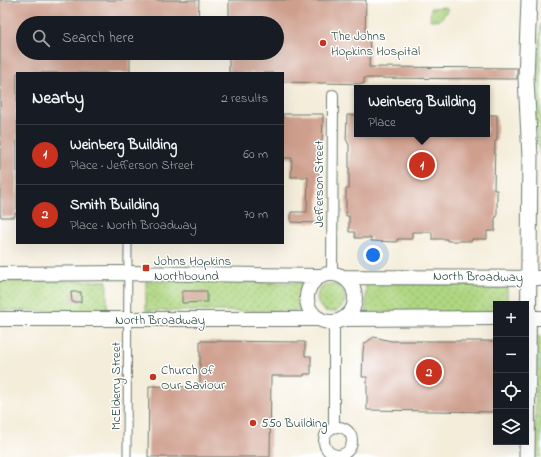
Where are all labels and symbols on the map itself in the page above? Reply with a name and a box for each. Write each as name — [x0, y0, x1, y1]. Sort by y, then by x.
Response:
place label: The Johns Hopkins Hospital — [331, 27, 420, 61]
marker: The Johns Hopkins Hospital — [318, 38, 328, 48]
street label: Jefferson Street — [310, 140, 329, 228]
pin: 1 — [409, 150, 435, 180]
your location — [363, 245, 383, 265]
place label: Johns Hopkins Northbound — [154, 252, 232, 286]
marker: Johns Hopkins Northbound — [141, 263, 151, 273]
street label: North Broadway — [433, 267, 523, 288]
street label: North Broadway — [115, 311, 205, 331]
street label: McElderry Street — [107, 341, 127, 430]
pin: 2 — [416, 357, 442, 387]
place label: Church of Our Saviour — [161, 361, 226, 395]
marker: Church of Our Saviour — [148, 372, 158, 382]
place label: 550 Building — [261, 414, 327, 434]
marker: 550 Building — [248, 418, 258, 428]

